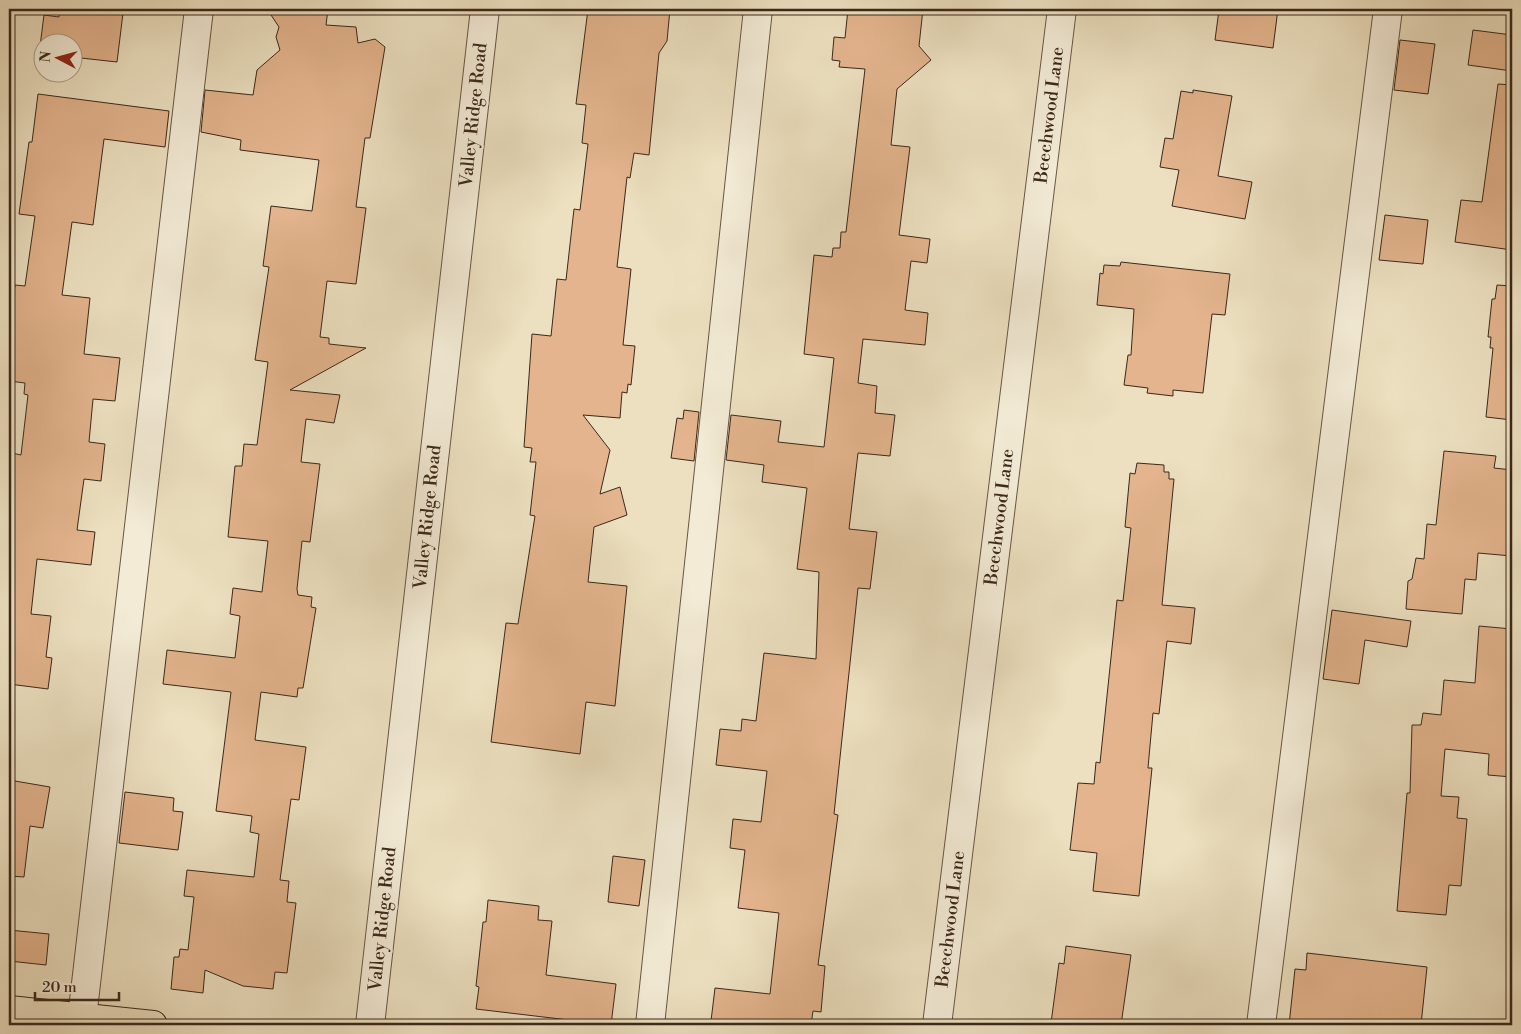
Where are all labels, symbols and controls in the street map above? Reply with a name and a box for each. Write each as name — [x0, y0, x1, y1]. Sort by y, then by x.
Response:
north arrow — [32, 32, 82, 82]
street label: Valley Ridge Road — [454, 41, 493, 189]
street label: Beechwood Lane — [1030, 45, 1069, 186]
text: N — [37, 50, 56, 63]
street label: Valley Ridge Road — [408, 443, 447, 591]
street label: Beechwood Lane — [980, 447, 1019, 588]
street label: Valley Ridge Road — [363, 845, 402, 993]
street label: Beechwood Lane — [931, 849, 970, 990]
scale bar — [35, 969, 119, 1001]
text: 20 m — [42, 978, 77, 997]

